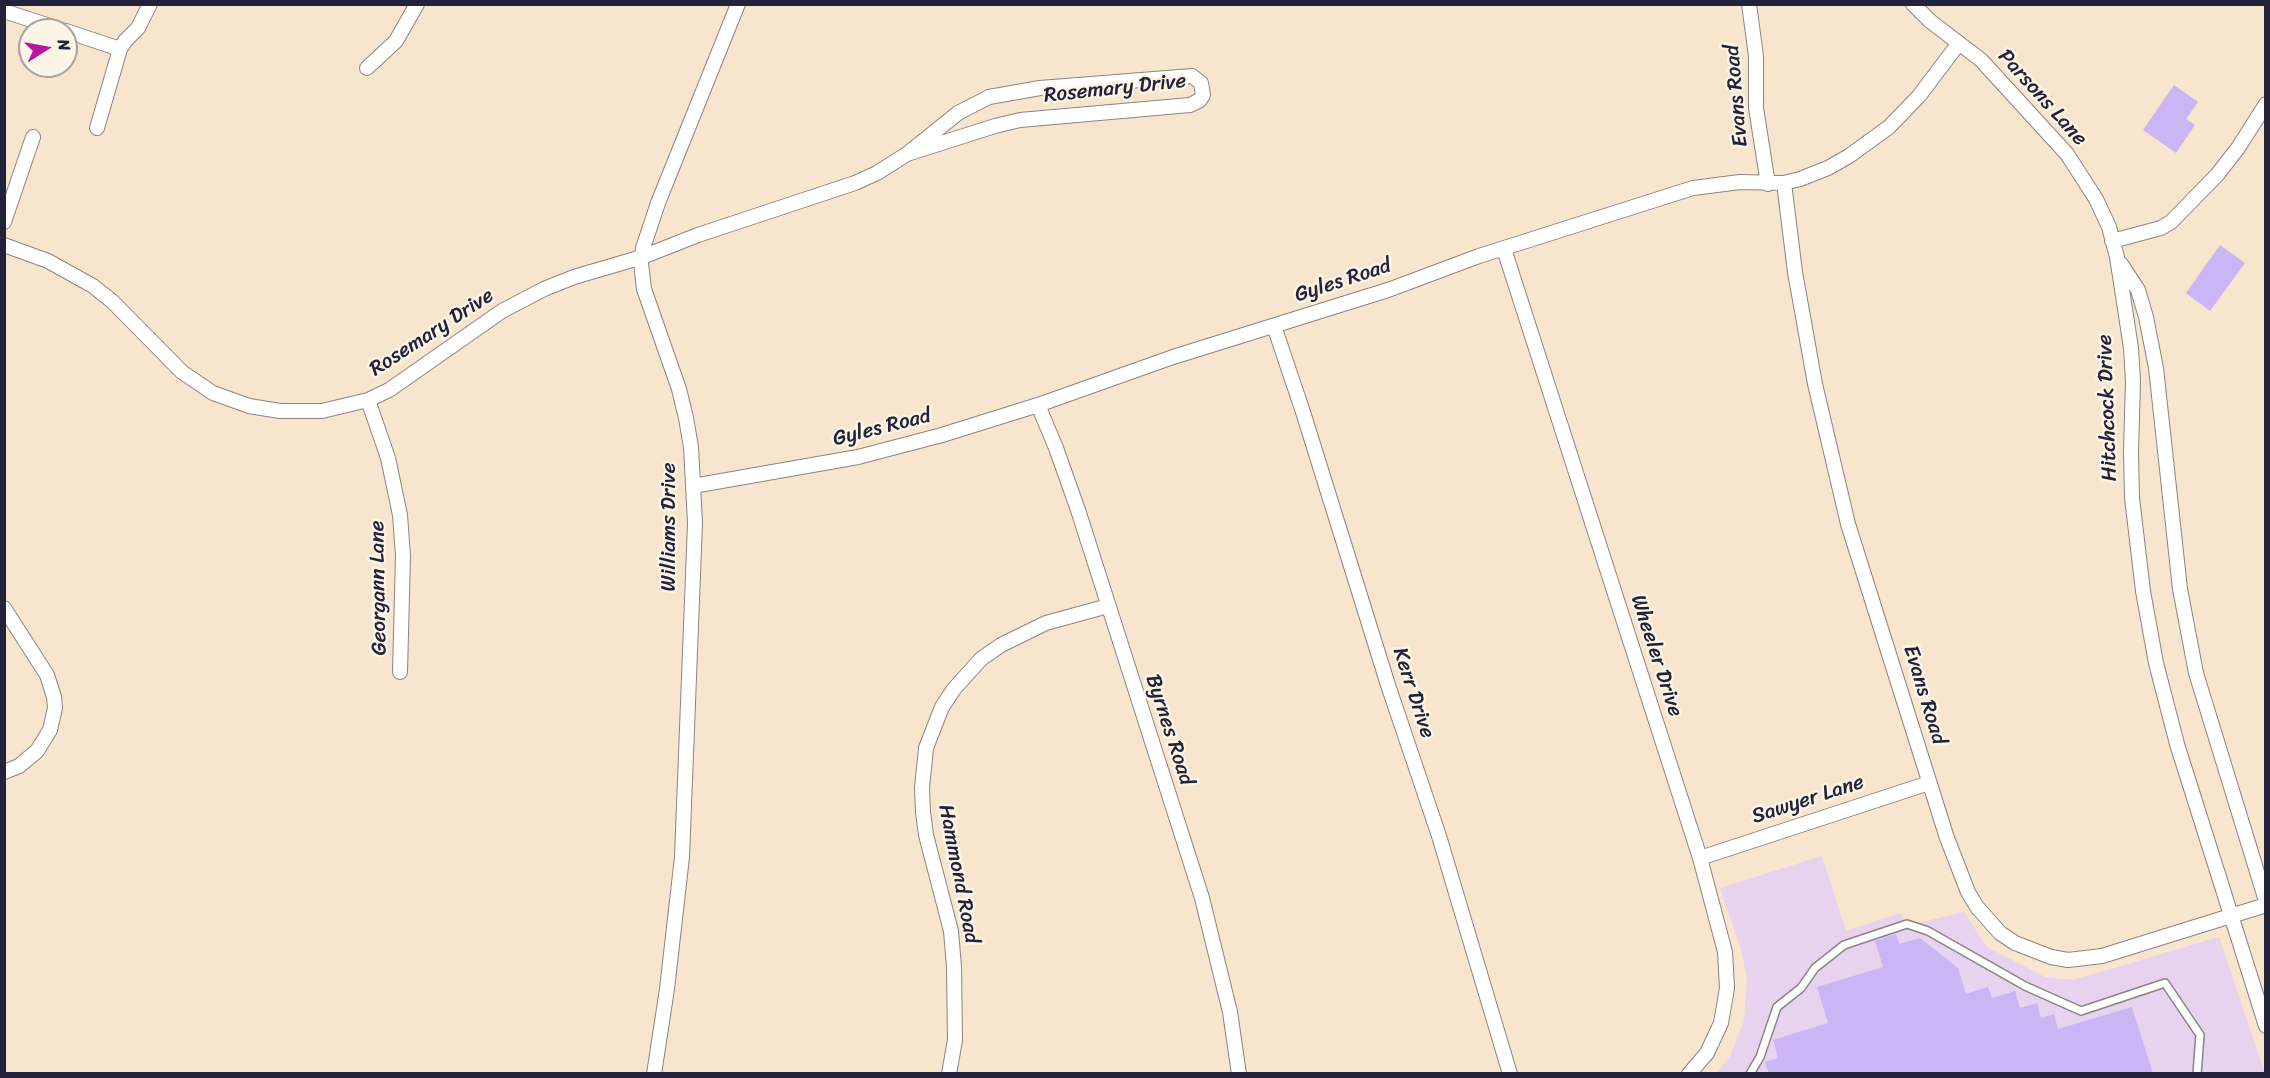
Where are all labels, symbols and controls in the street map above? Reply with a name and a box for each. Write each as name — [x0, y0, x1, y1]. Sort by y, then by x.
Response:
north arrow — [18, 18, 78, 78]
text: N — [49, 37, 79, 53]
street label: Evans Road — [1720, 44, 1754, 148]
street label: Parsons Lane — [1992, 45, 2092, 151]
street label: Rosemary Drive — [1043, 69, 1187, 109]
street label: Gyles Road — [1292, 254, 1394, 308]
street label: Rosemary Drive — [365, 283, 499, 383]
street label: Hitchcock Drive — [2093, 334, 2123, 482]
street label: Gyles Road — [831, 404, 933, 452]
street label: Williams Drive — [657, 462, 683, 592]
street label: Georgann Lane — [365, 520, 393, 656]
street label: Wheeler Drive — [1624, 592, 1688, 720]
street label: Evans Road — [1897, 642, 1951, 748]
street label: Kerr Drive — [1387, 645, 1439, 741]
street label: Byrnes Road — [1139, 671, 1199, 789]
street label: Sawyer Lane — [1749, 770, 1867, 830]
street label: Hammond Road — [932, 802, 984, 946]

